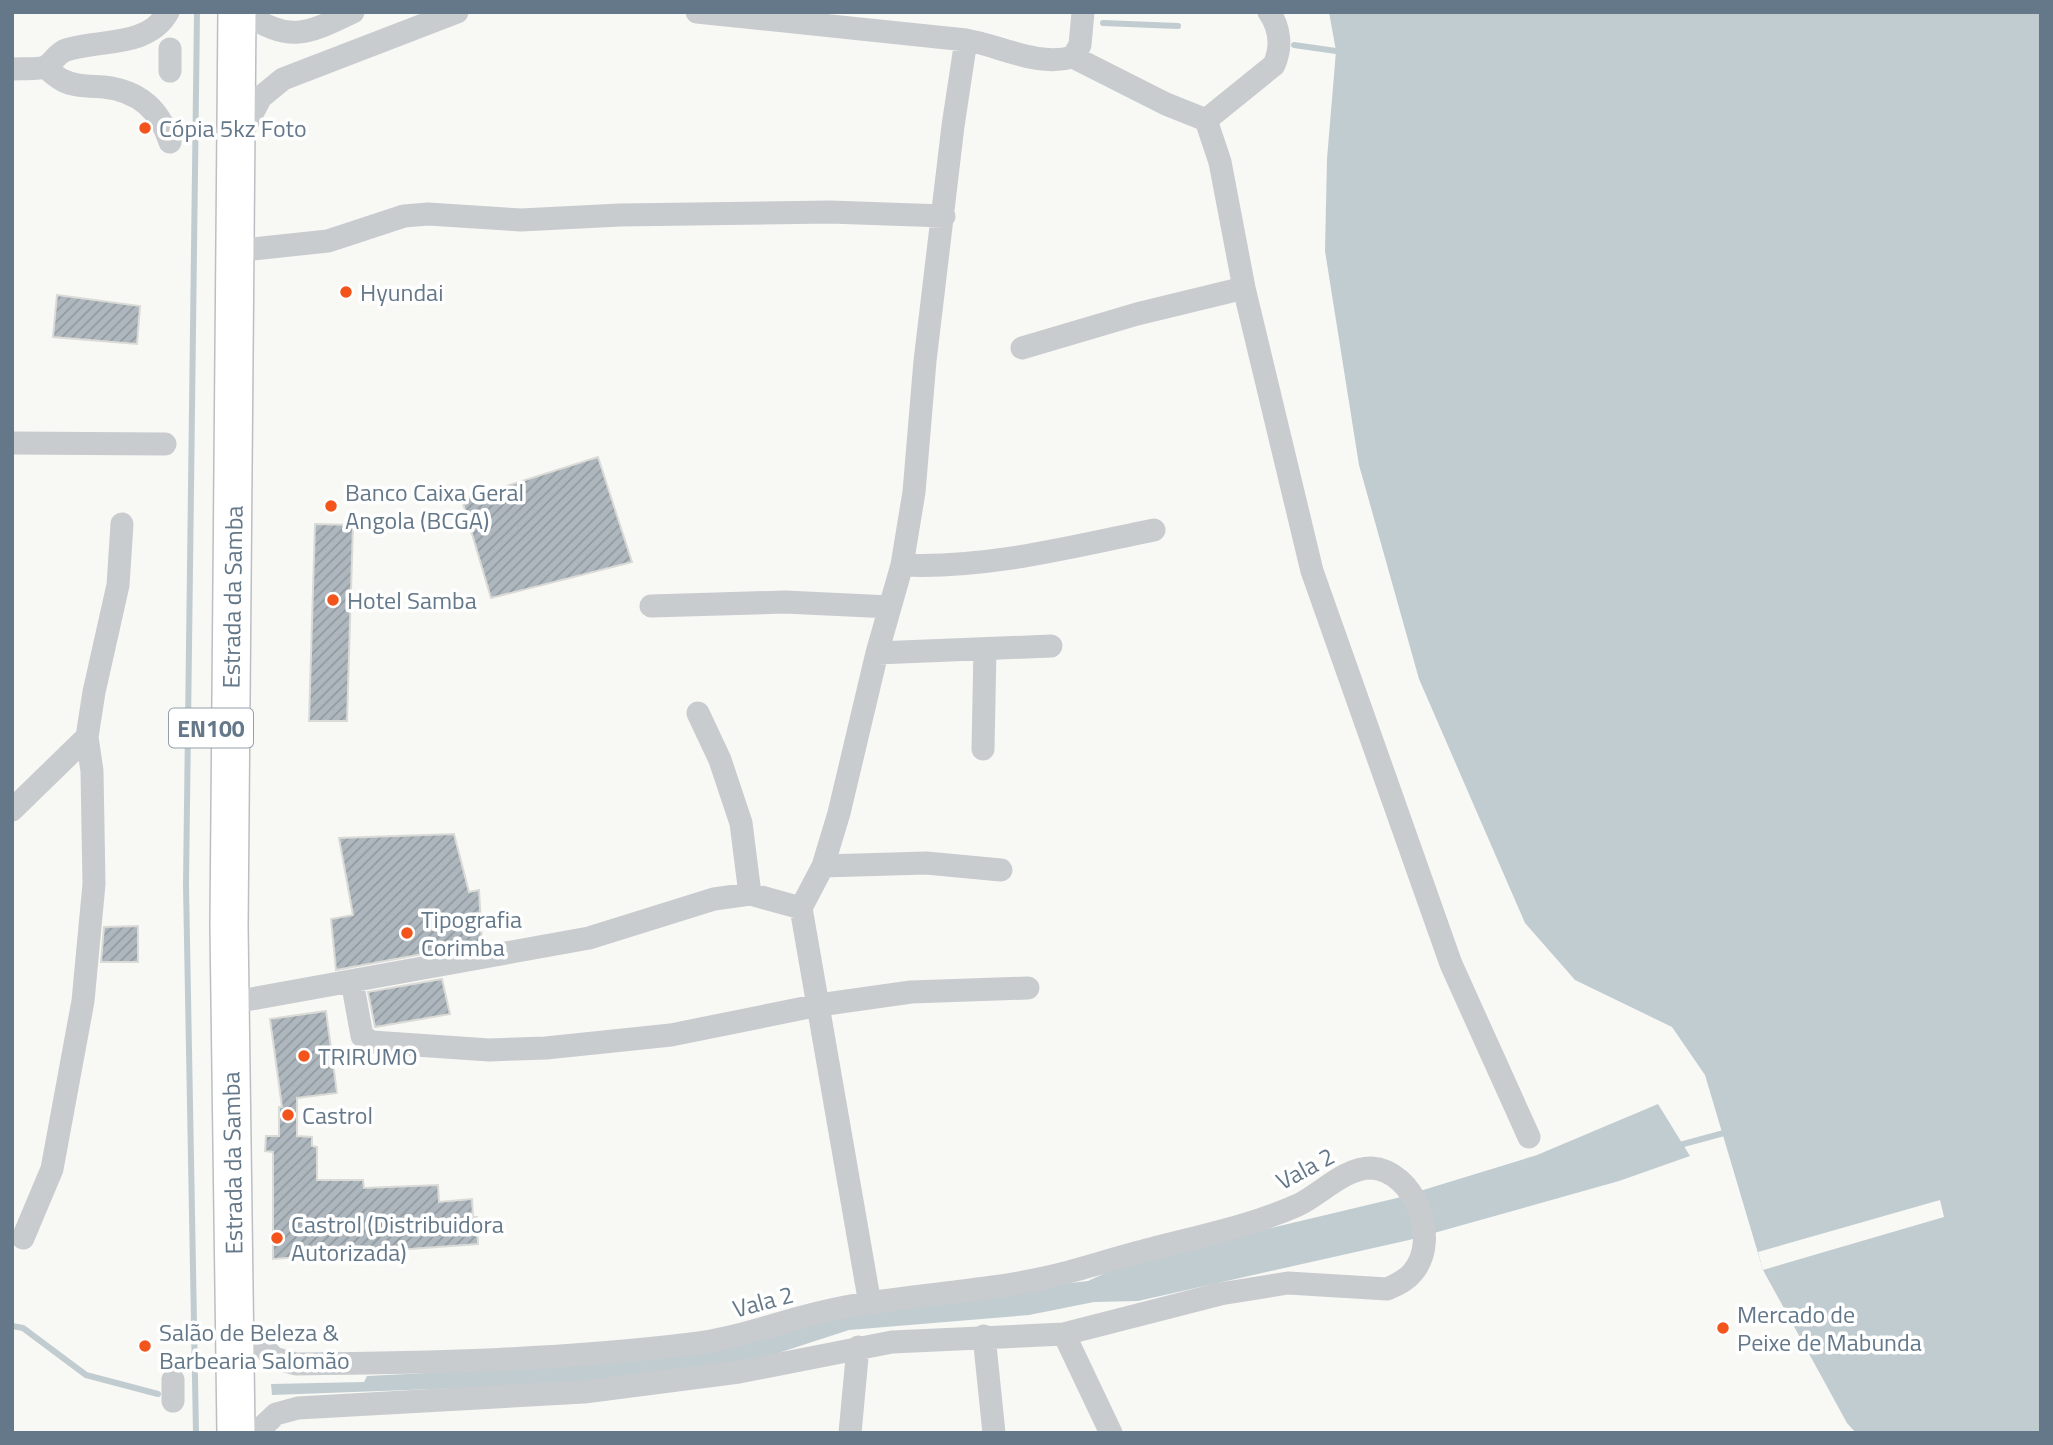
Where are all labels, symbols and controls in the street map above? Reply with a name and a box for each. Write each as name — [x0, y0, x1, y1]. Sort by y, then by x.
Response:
place label: Cópia 5kz Foto — [159, 110, 307, 146]
marker: Cópia 5kz Foto — [137, 120, 153, 136]
place label: Hyundai — [360, 274, 443, 310]
marker: Hyundai — [338, 284, 354, 300]
place label: Banco Caixa Geral Angola (BCGA) — [345, 474, 524, 538]
marker: Banco Caixa Geral Angola (BCGA) — [323, 498, 339, 514]
street label: Estrada da Samba — [212, 505, 252, 689]
place label: Hotel Samba — [347, 582, 477, 618]
marker: Hotel Samba — [325, 592, 341, 608]
road number: EN100 — [169, 708, 253, 748]
place label: Tipografia Corimba — [421, 901, 522, 965]
marker: Tipografia Corimba — [399, 925, 415, 941]
place label: TRIRUMO — [318, 1038, 418, 1074]
marker: TRIRUMO — [296, 1048, 312, 1064]
street label: Estrada da Samba — [212, 1071, 252, 1255]
place label: Castrol — [302, 1097, 373, 1133]
marker: Castrol — [280, 1107, 296, 1123]
street label: Vala 2 — [1269, 1138, 1341, 1198]
place label: Castrol (Distribuidora Autorizada) — [291, 1206, 504, 1270]
marker: Castrol (Distribuidora Autorizada) — [269, 1230, 285, 1246]
street label: Vala 2 — [729, 1276, 797, 1326]
place label: Mercado de Peixe de Mabunda — [1737, 1296, 1922, 1360]
place label: Salão de Beleza & Barbearia Salomão — [159, 1314, 350, 1378]
marker: Mercado de Peixe de Mabunda — [1715, 1320, 1731, 1336]
marker: Salão de Beleza & Barbearia Salomão — [137, 1338, 153, 1354]

